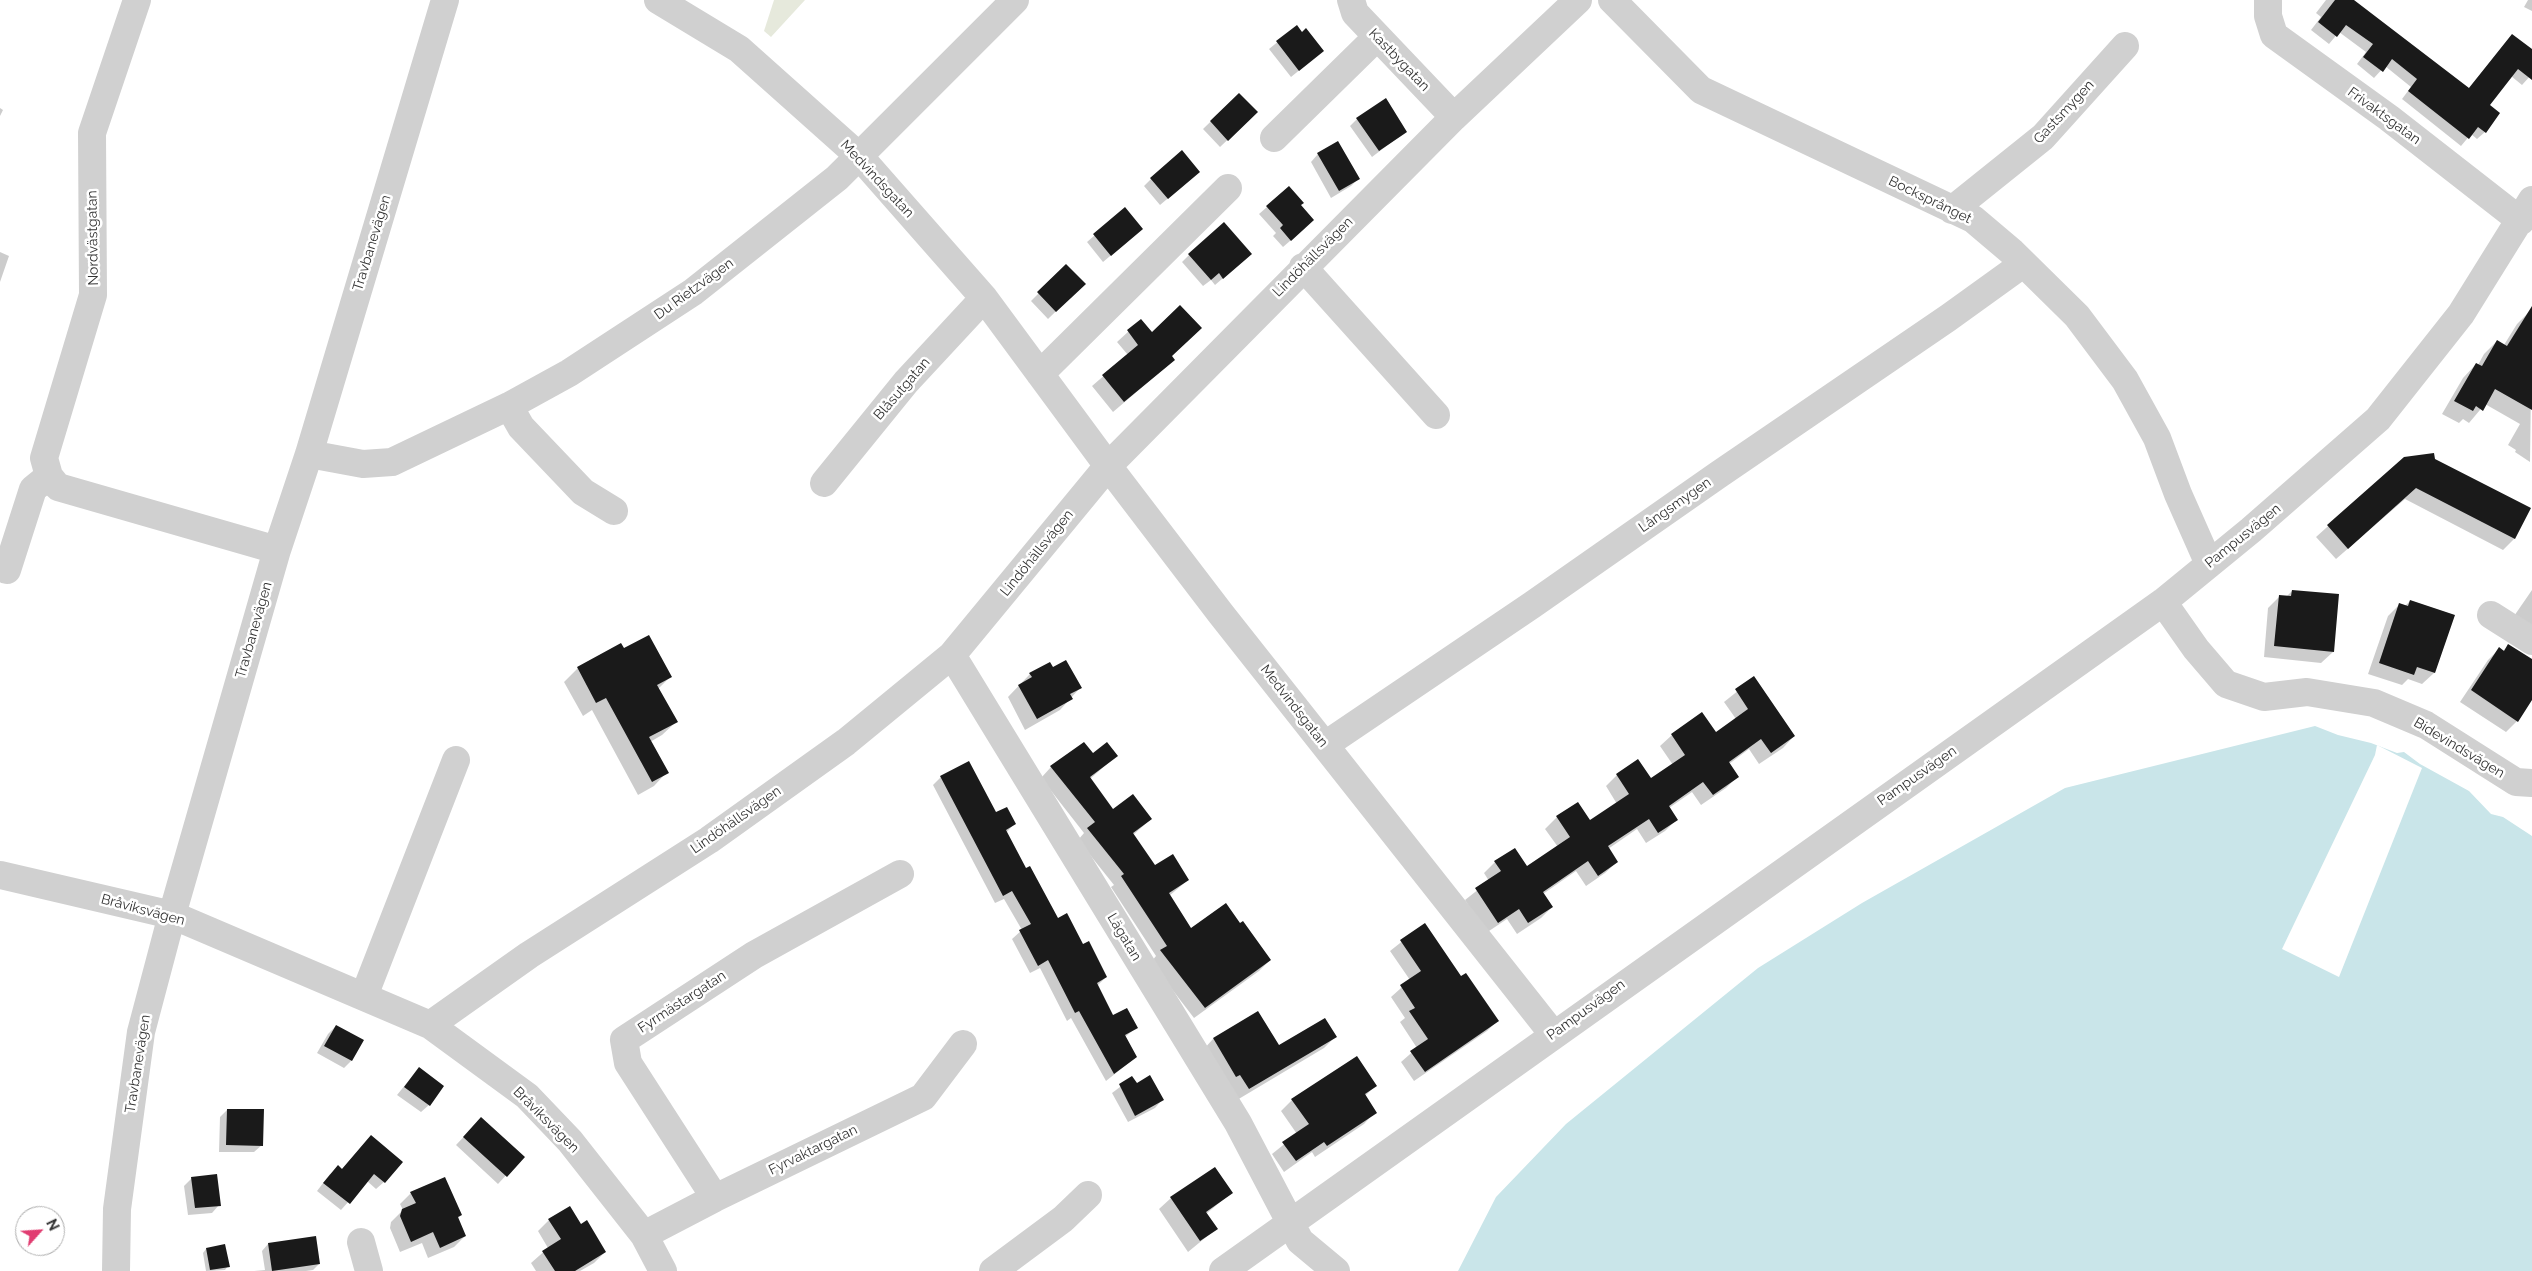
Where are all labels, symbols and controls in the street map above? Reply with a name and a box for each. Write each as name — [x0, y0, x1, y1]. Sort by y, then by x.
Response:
street label: Kastbygatan — [1365, 25, 1433, 95]
street label: Gastsmygen — [2030, 77, 2098, 147]
street label: Frivaktsgatan — [2344, 84, 2424, 148]
street label: Medvindsgatan — [837, 137, 917, 221]
street label: Bocksprånget — [1886, 173, 1974, 227]
street label: Nordvästgatan — [84, 190, 102, 286]
street label: Travbanevägen — [349, 193, 395, 293]
street label: Lindöhällsvägen — [1269, 213, 1357, 301]
street label: Du Rietzvägen — [651, 255, 737, 323]
street label: Blåsutgatan — [870, 354, 934, 424]
street label: Långsmygen — [1636, 474, 1714, 536]
street label: Pampusvägen — [2202, 500, 2284, 572]
street label: Lindöhällsvägen — [997, 506, 1077, 600]
street label: Travbanevägen — [232, 580, 276, 680]
street label: Medvindsgatan — [1257, 661, 1331, 751]
street label: Bidevindsvägen — [2411, 714, 2507, 782]
street label: Pampusvägen — [1874, 743, 1960, 809]
street label: Lindöhällsvägen — [688, 783, 784, 857]
street label: Bråviksvägen — [99, 891, 187, 929]
street label: Lägatan — [1103, 910, 1145, 964]
street label: Fyrmästargatan — [635, 967, 729, 1037]
street label: Pampusvägen — [1544, 976, 1628, 1044]
street label: Travbanevägen — [122, 1014, 154, 1114]
street label: Bråviksvägen — [510, 1084, 582, 1156]
street label: Fyrvaktargatan — [766, 1121, 860, 1179]
north arrow — [15, 1206, 65, 1256]
text: N — [43, 1217, 62, 1233]

